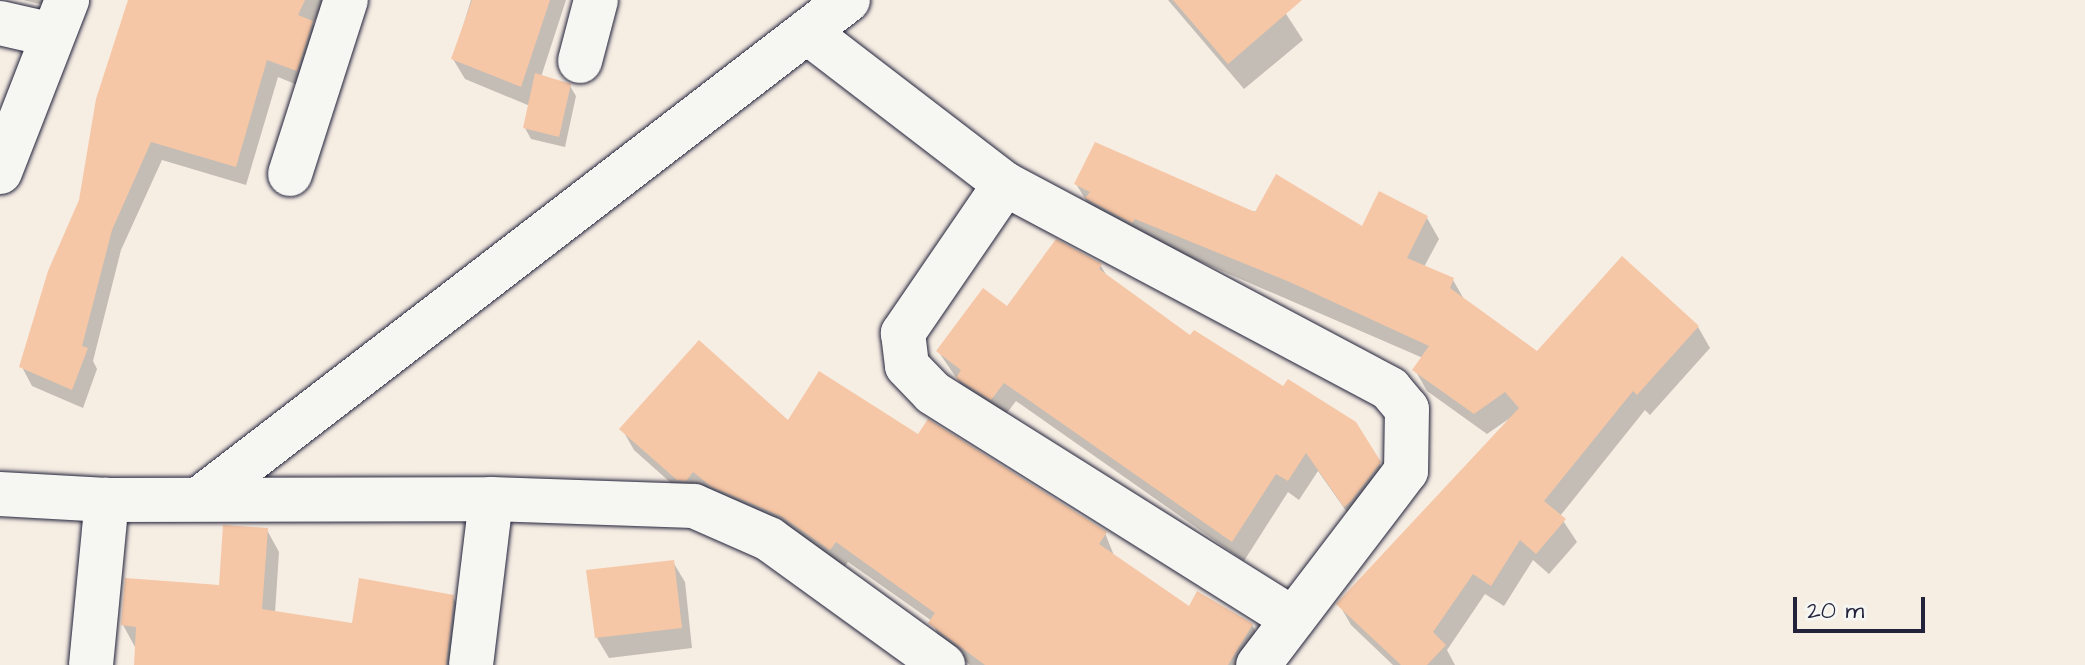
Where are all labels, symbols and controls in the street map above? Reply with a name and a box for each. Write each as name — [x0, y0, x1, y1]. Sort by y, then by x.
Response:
scale bar — [1797, 581, 1929, 631]
text: 20 m — [1807, 594, 1864, 628]

